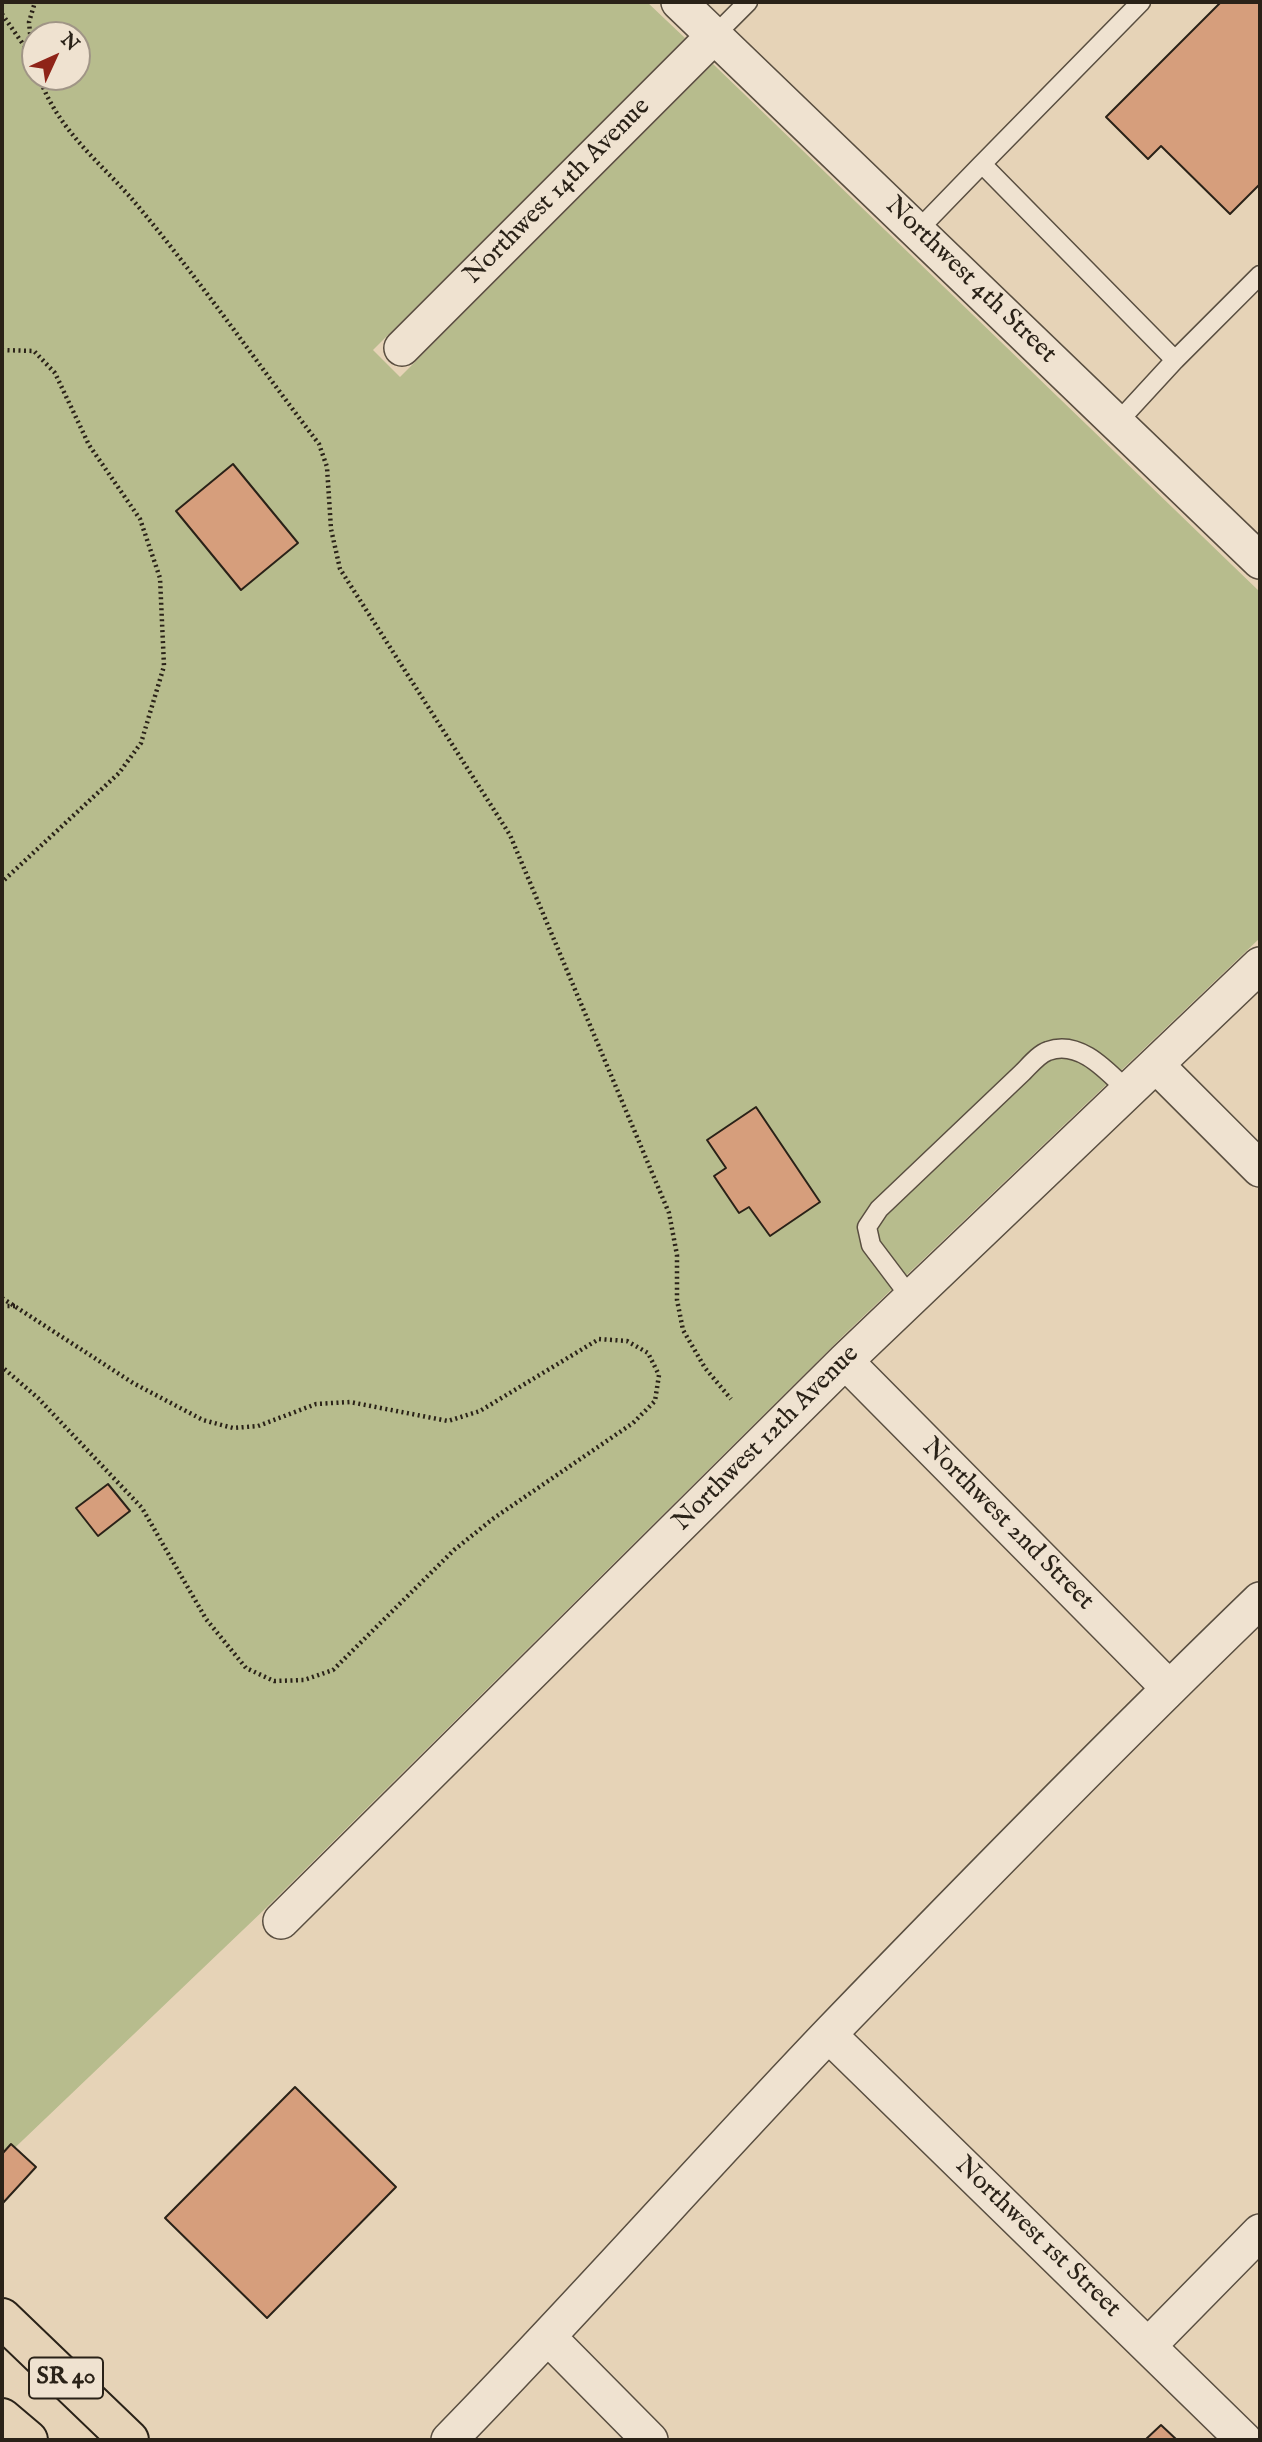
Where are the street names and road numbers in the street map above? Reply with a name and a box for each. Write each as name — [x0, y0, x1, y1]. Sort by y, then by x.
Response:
street label: Northwest 14th Avenue — [458, 92, 658, 292]
street label: Northwest 4th Street — [878, 191, 1062, 371]
street label: Northwest 12th Avenue — [668, 1340, 866, 1538]
street label: Northwest 2nd Street — [914, 1432, 1100, 1618]
street label: Northwest 1st Street — [948, 2151, 1126, 2325]
road number: SR 40 — [29, 2358, 103, 2398]

